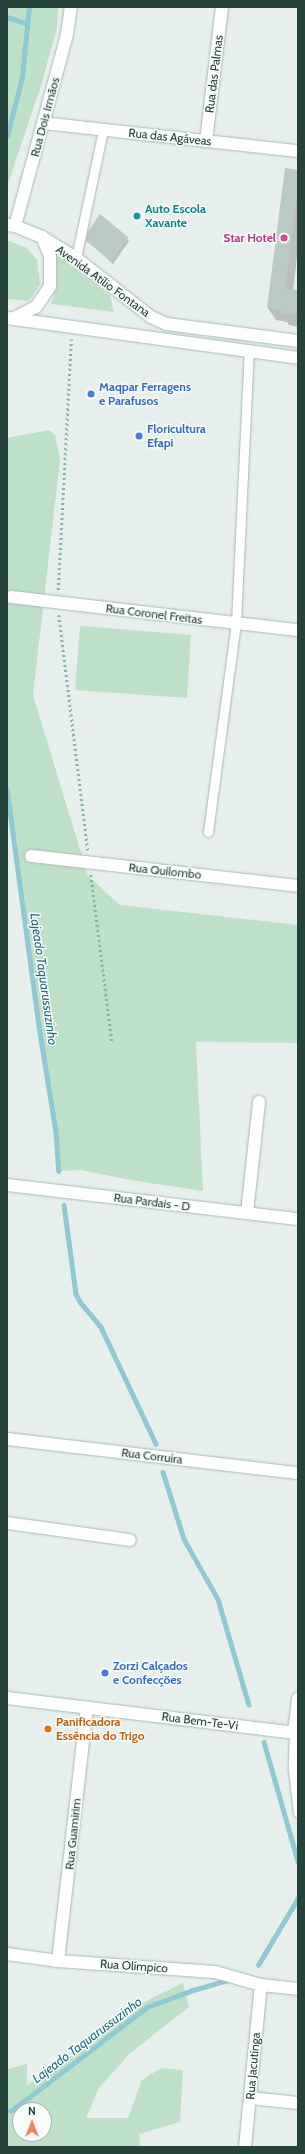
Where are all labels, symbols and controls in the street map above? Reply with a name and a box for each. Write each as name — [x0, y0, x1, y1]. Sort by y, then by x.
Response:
street label: Rua das Palmas — [202, 34, 226, 114]
street label: Rua Dois Irmãos — [27, 76, 63, 158]
street label: Rua das Agáveas — [128, 125, 212, 149]
place label: Auto Escola Xavante — [145, 202, 206, 230]
marker: Auto Escola Xavante — [132, 211, 142, 221]
place label: Star Hotel — [224, 231, 276, 245]
marker: Star Hotel — [279, 233, 289, 243]
street label: Avenida Atílio Fontana — [53, 242, 153, 320]
place label: Maqpar Ferragens e Parafusos — [99, 380, 191, 408]
marker: Maqpar Ferragens e Parafusos — [86, 389, 96, 399]
place label: Floricultura Efapi — [147, 422, 206, 450]
marker: Floricultura Efapi — [134, 431, 144, 441]
street label: Rua Coronel Freitas — [105, 601, 203, 627]
street label: Rua Quilombo — [128, 860, 202, 882]
water label: Lajeado Taquarussuzinho — [27, 912, 61, 1046]
street label: Rua Pardais - D — [113, 1190, 191, 1214]
street label: Rua Corruíra — [121, 1445, 183, 1467]
place label: Zorzi Calçados e Confecções — [113, 1659, 188, 1687]
marker: Zorzi Calçados e Confecções — [100, 1668, 110, 1678]
street label: Rua Bem-Te-Vi — [161, 1709, 239, 1733]
place label: Panificadora Essência do Trigo — [56, 1715, 144, 1743]
marker: Panificadora Essência do Trigo — [43, 1724, 53, 1734]
street label: Rua Guamirim — [62, 1798, 84, 1870]
street label: Rua Olímpico — [100, 1956, 168, 1976]
water label: Lajeado Taquarussuzinho — [29, 1994, 145, 2086]
street label: Rua Jacutinga — [243, 2032, 263, 2100]
north arrow — [12, 2102, 52, 2142]
text: N — [28, 2104, 36, 2118]

